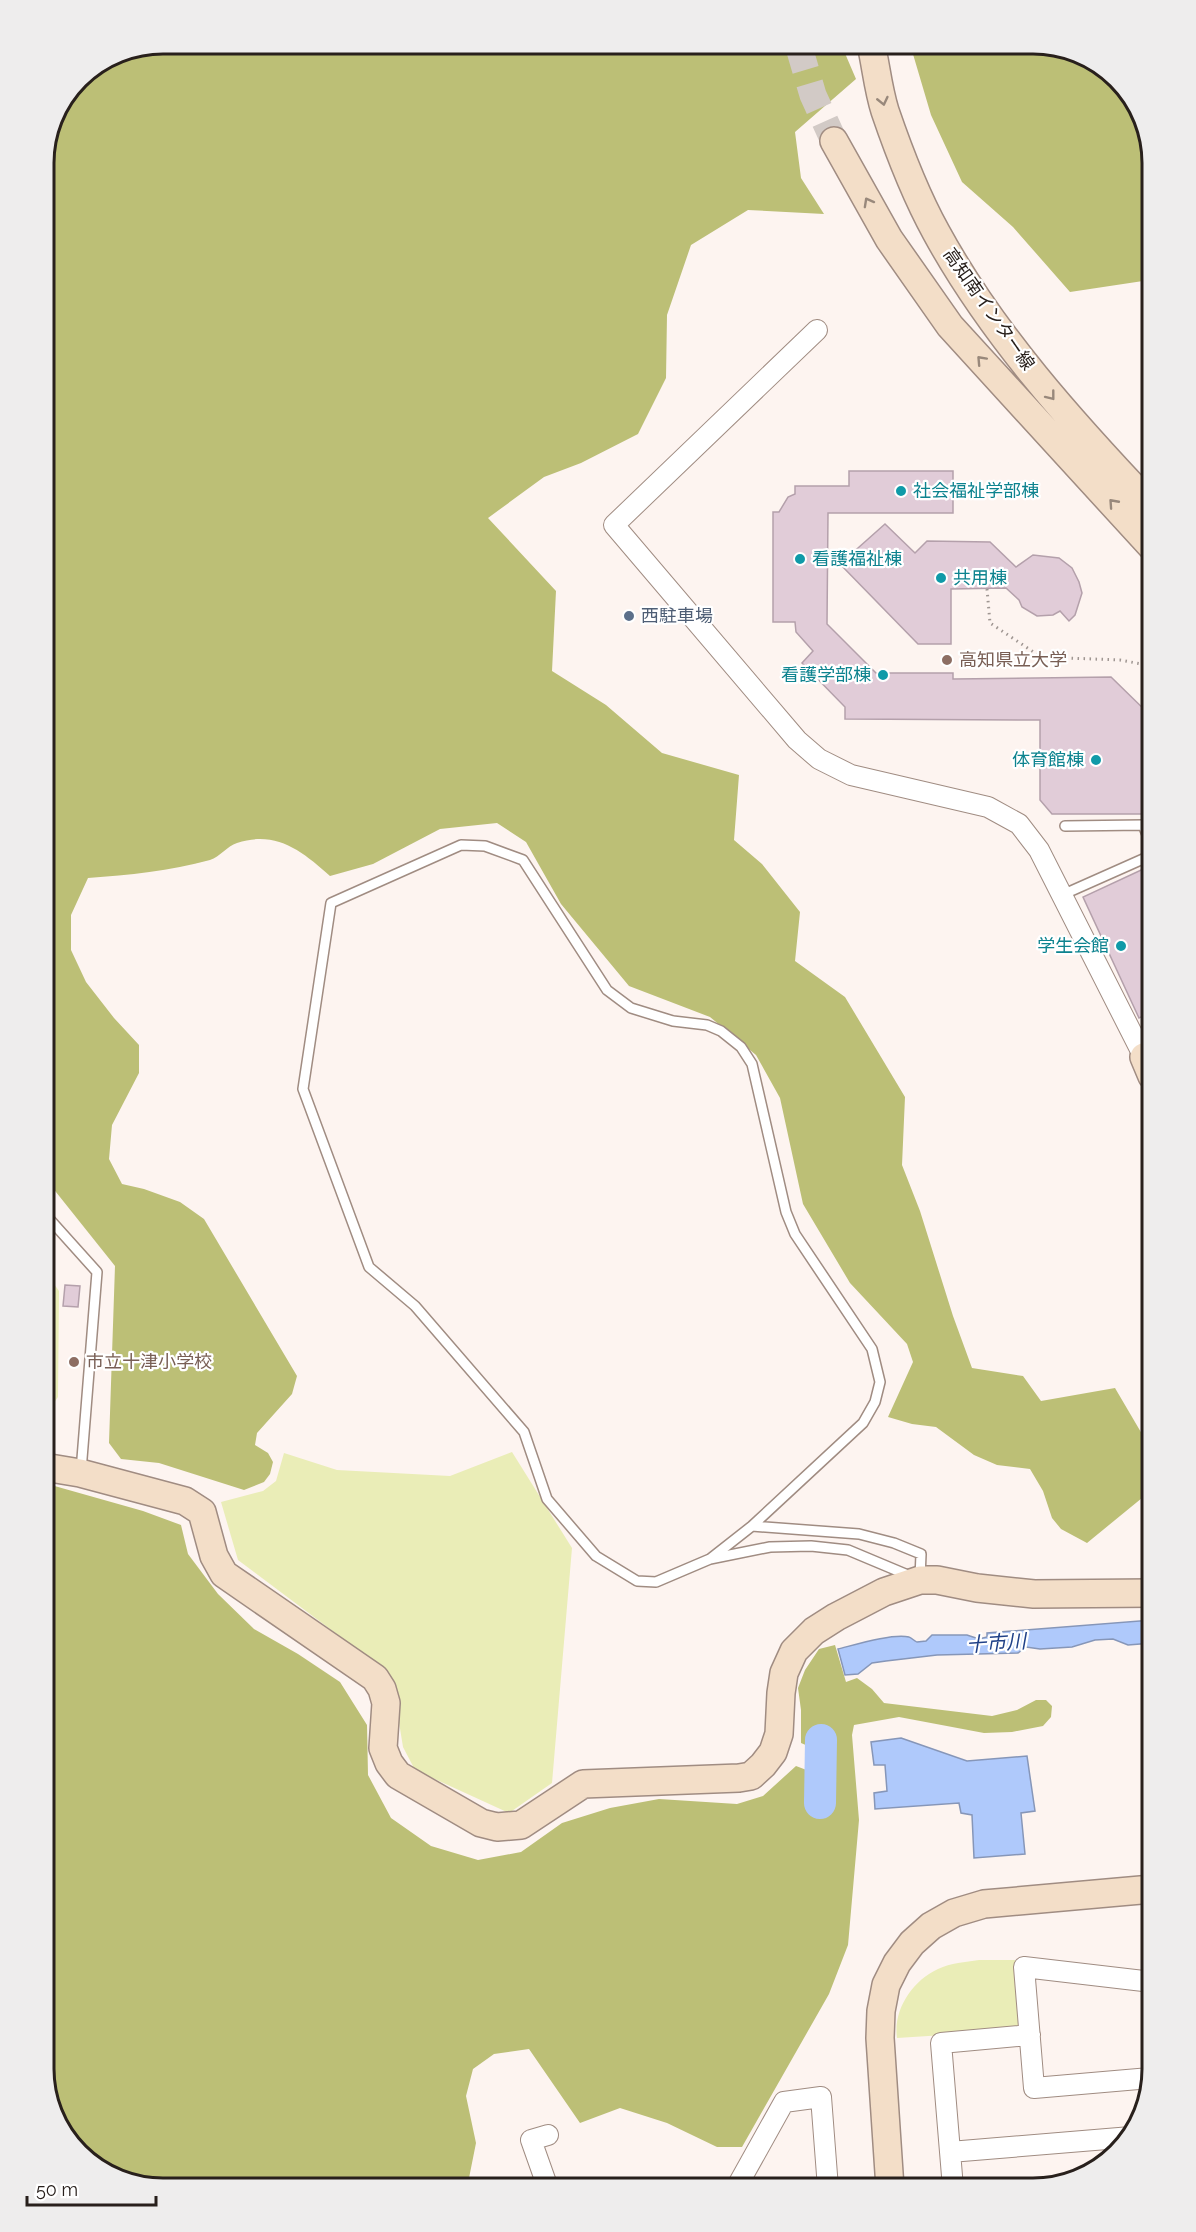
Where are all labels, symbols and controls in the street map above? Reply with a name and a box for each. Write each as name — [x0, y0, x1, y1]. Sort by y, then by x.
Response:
one-way arrow — [876, 96, 889, 106]
one-way arrow — [864, 197, 875, 208]
street label: 高知南インター線 — [940, 244, 1039, 374]
one-way arrow — [977, 356, 988, 366]
one-way arrow — [1044, 389, 1055, 400]
place label: 社会福祉学部棟 — [913, 480, 1039, 501]
marker: 社会福祉学部棟 — [894, 484, 908, 498]
one-way arrow — [1109, 499, 1120, 510]
place label: 看護福祉棟 — [812, 548, 902, 569]
marker: 看護福祉棟 — [793, 552, 807, 566]
place label: 共用棟 — [953, 567, 1007, 588]
marker: 共用棟 — [934, 571, 948, 585]
place label: 西駐車場 — [641, 605, 713, 626]
marker: 西駐車場 — [622, 609, 636, 623]
place label: 高知県立大学 — [959, 649, 1067, 670]
marker: 高知県立大学 — [940, 653, 954, 667]
place label: 看護学部棟 — [781, 664, 871, 685]
marker: 看護学部棟 — [876, 668, 890, 682]
place label: 体育館棟 — [1012, 749, 1084, 770]
marker: 体育館棟 — [1089, 753, 1103, 767]
place label: 学生会館 — [1037, 935, 1109, 956]
marker: 学生会館 — [1114, 939, 1128, 953]
place label: 市立十津小学校 — [86, 1351, 212, 1372]
marker: 市立十津小学校 — [67, 1355, 81, 1369]
water label: 十市川 — [965, 1629, 1029, 1657]
scale bar — [27, 2169, 156, 2207]
text: 50 m — [36, 2179, 78, 2200]

